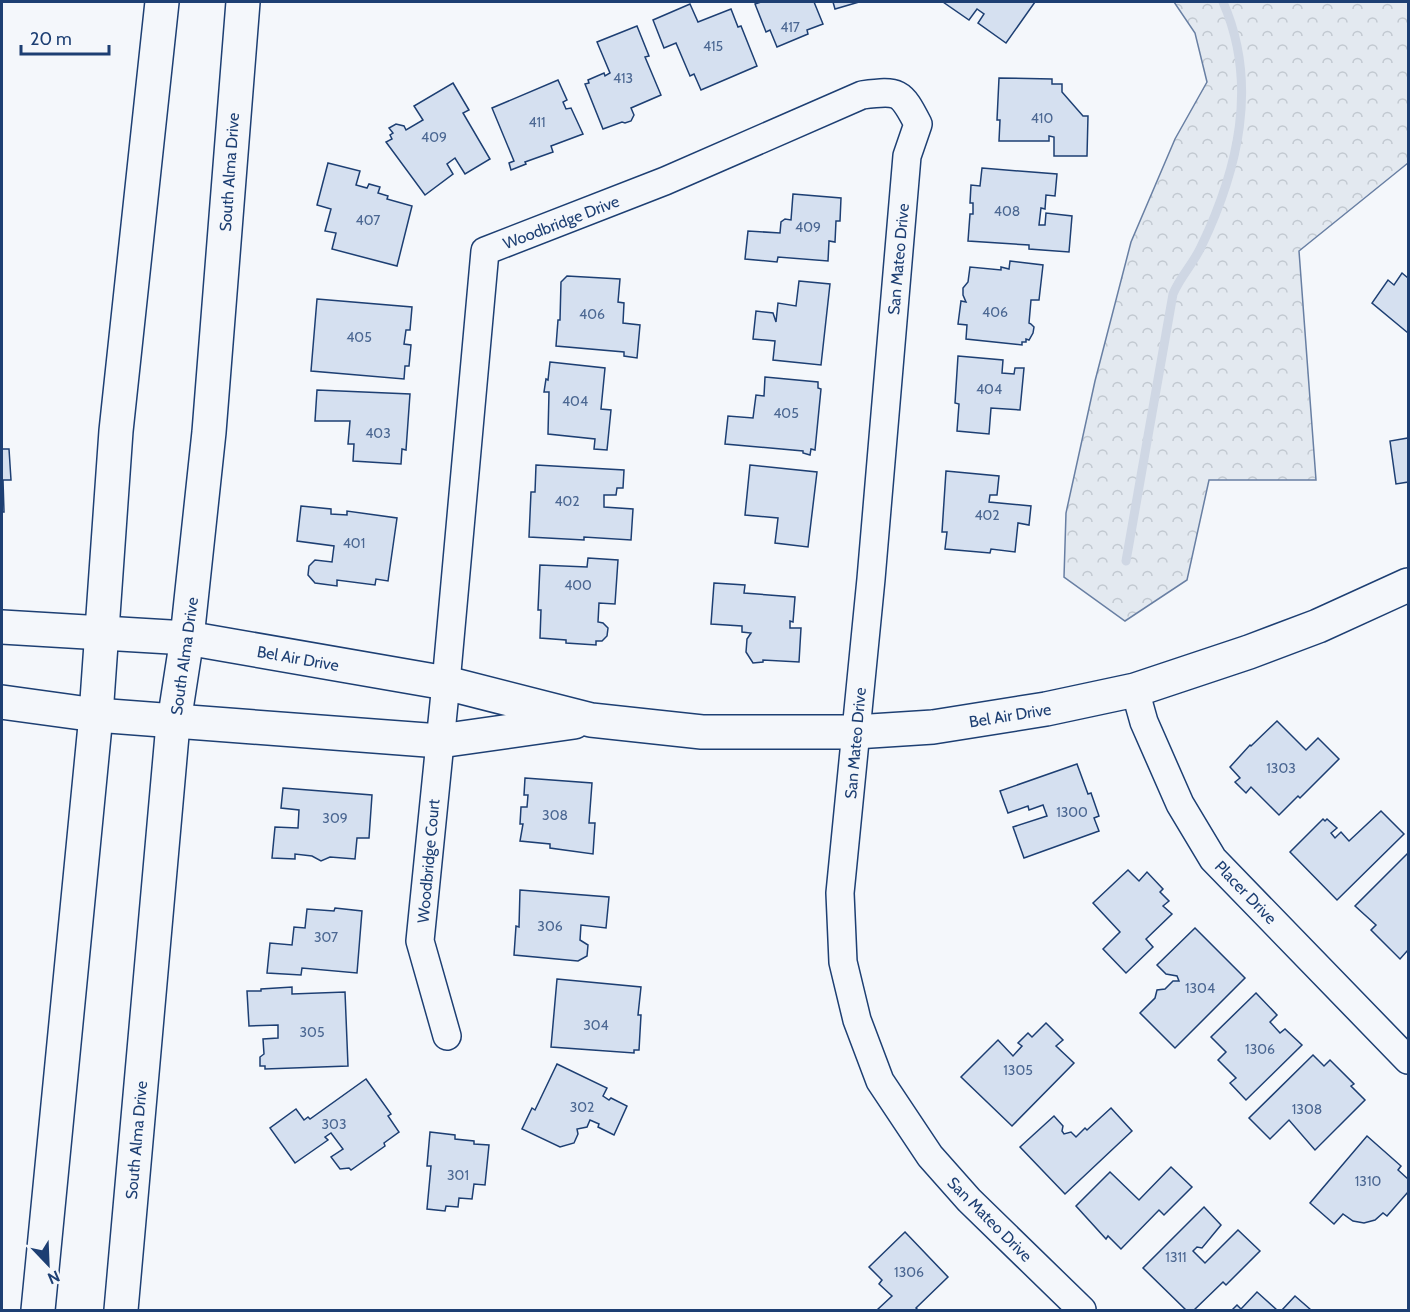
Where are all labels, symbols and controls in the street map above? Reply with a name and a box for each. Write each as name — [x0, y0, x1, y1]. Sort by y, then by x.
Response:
scale bar — [21, 18, 110, 56]
house number: 417 — [780, 18, 800, 36]
text: 20 m — [30, 28, 72, 50]
house number: 415 — [703, 37, 723, 55]
house number: 413 — [613, 69, 633, 87]
house number: 410 — [1031, 109, 1053, 127]
street label: South Alma Drive — [216, 112, 243, 232]
house number: 411 — [528, 113, 546, 131]
house number: 409 — [421, 128, 447, 146]
street label: Woodbridge Drive — [500, 192, 622, 253]
house number: 408 — [994, 202, 1020, 220]
street label: San Mateo Drive — [884, 203, 913, 316]
house number: 407 — [356, 211, 380, 229]
house number: 409 — [795, 218, 821, 236]
house number: 406 — [982, 303, 1008, 321]
house number: 406 — [579, 305, 605, 323]
house number: 405 — [346, 328, 372, 346]
house number: 404 — [976, 380, 1002, 398]
house number: 404 — [562, 392, 588, 410]
house number: 405 — [773, 404, 799, 422]
house number: 403 — [365, 424, 391, 442]
house number: 402 — [554, 492, 580, 510]
house number: 402 — [974, 506, 1000, 524]
house number: 401 — [343, 534, 365, 552]
house number: 400 — [564, 576, 592, 594]
street label: South Alma Drive — [167, 596, 202, 716]
street label: Bel Air Drive — [255, 642, 340, 675]
street label: San Mateo Drive — [841, 687, 870, 800]
street label: Bel Air Drive — [968, 700, 1053, 731]
house number: 1303 — [1266, 759, 1296, 777]
street label: Woodbridge Court — [414, 798, 443, 924]
house number: 1300 — [1056, 803, 1088, 821]
house number: 308 — [542, 806, 568, 824]
house number: 309 — [322, 809, 348, 827]
street label: Placer Drive — [1211, 857, 1280, 928]
house number: 306 — [537, 917, 563, 935]
house number: 307 — [314, 928, 338, 946]
house number: 1304 — [1185, 979, 1215, 997]
house number: 304 — [583, 1016, 609, 1034]
house number: 305 — [300, 1023, 324, 1041]
house number: 1306 — [1245, 1040, 1275, 1058]
house number: 1305 — [1003, 1061, 1033, 1079]
street label: South Alma Drive — [122, 1080, 151, 1200]
house number: 302 — [570, 1098, 594, 1116]
house number: 1308 — [1292, 1100, 1322, 1118]
house number: 303 — [322, 1115, 346, 1133]
house number: 301 — [447, 1166, 469, 1184]
house number: 1310 — [1355, 1172, 1381, 1190]
street label: San Mateo Drive — [943, 1173, 1036, 1266]
north arrow — [18, 1234, 78, 1294]
house number: 1311 — [1165, 1248, 1187, 1266]
house number: 1306 — [894, 1263, 924, 1281]
text: N — [45, 1266, 63, 1288]

